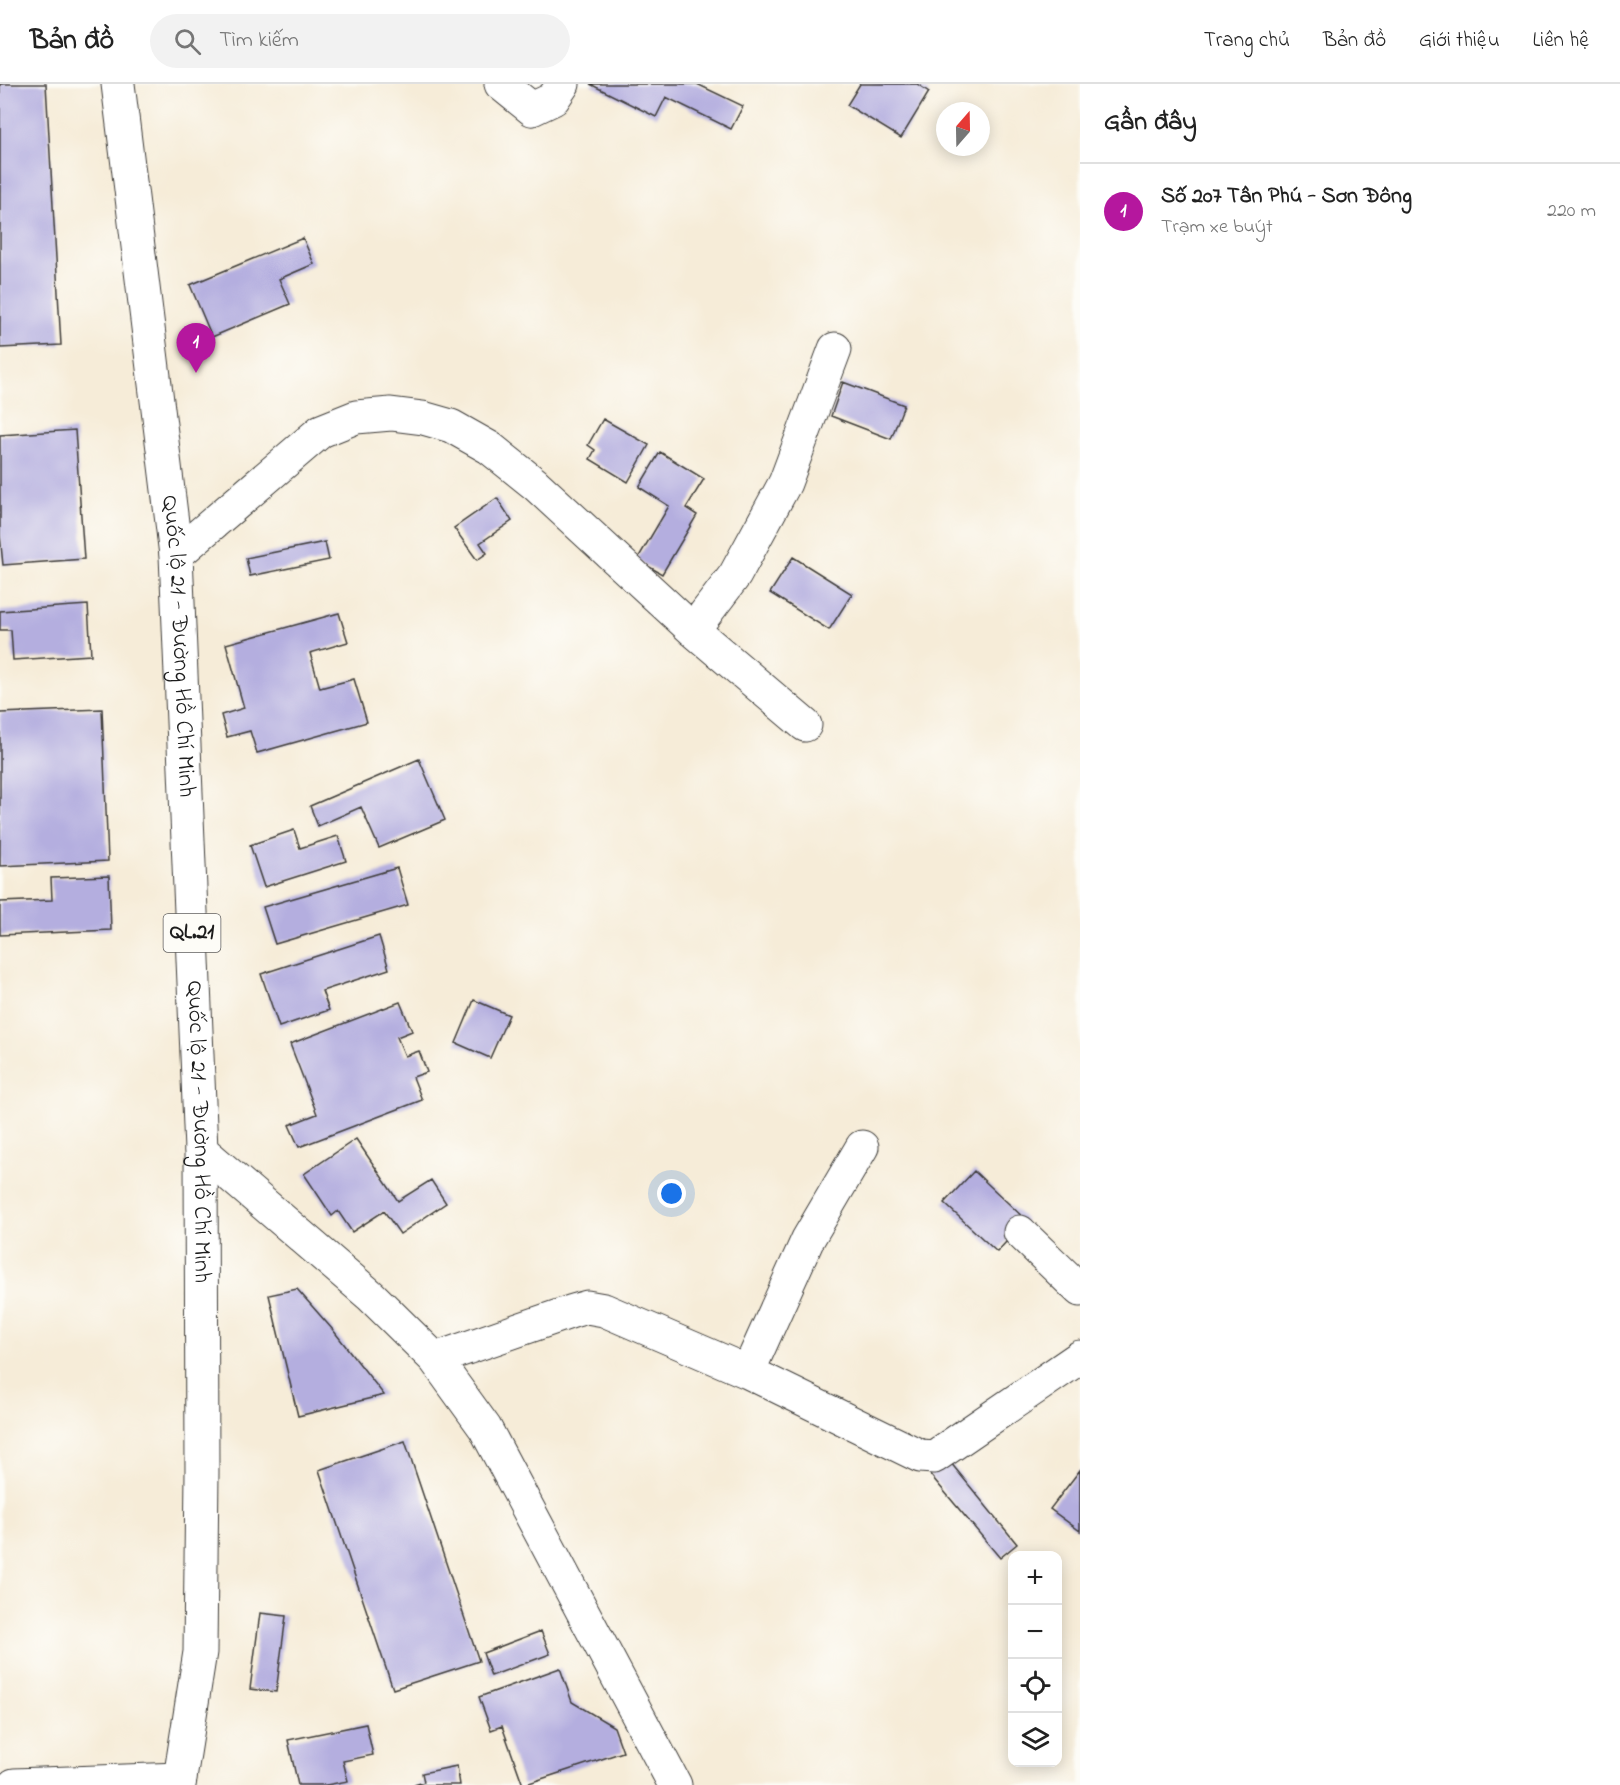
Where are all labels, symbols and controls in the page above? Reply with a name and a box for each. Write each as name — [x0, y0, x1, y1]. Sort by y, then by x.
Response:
search box — [150, 14, 570, 68]
text: Bản đồ — [30, 21, 114, 62]
icon: search — [171, 25, 204, 58]
text: Tìm kiếm — [219, 25, 299, 57]
text: Trang chủ — [1204, 26, 1290, 56]
text: Bản đồ — [1323, 26, 1386, 56]
text: Giới thiệu — [1419, 26, 1500, 56]
text: Liên hệ — [1533, 26, 1590, 56]
north arrow — [936, 102, 990, 156]
text: Gần đây — [1104, 104, 1197, 142]
text: Số 207 Tân Phú - Sơn Đông — [1161, 181, 1412, 213]
text: 1 — [1120, 197, 1127, 226]
text: 220 m — [1547, 197, 1596, 226]
text: Trạm xe buýt — [1161, 213, 1273, 242]
pin: 1 — [176, 324, 216, 373]
street label: Quốc lộ 21 - Đường Hồ Chí Minh — [151, 494, 204, 798]
road number: QL.21 — [164, 914, 220, 952]
street label: Quốc lộ 21 - Đường Hồ Chí Minh — [176, 980, 219, 1283]
your location — [657, 1179, 686, 1208]
map controls — [1008, 1551, 1062, 1767]
button: + — [1008, 1551, 1062, 1605]
button: − — [1008, 1605, 1062, 1659]
button: locate — [1008, 1659, 1062, 1713]
button: layers — [1008, 1713, 1062, 1767]

